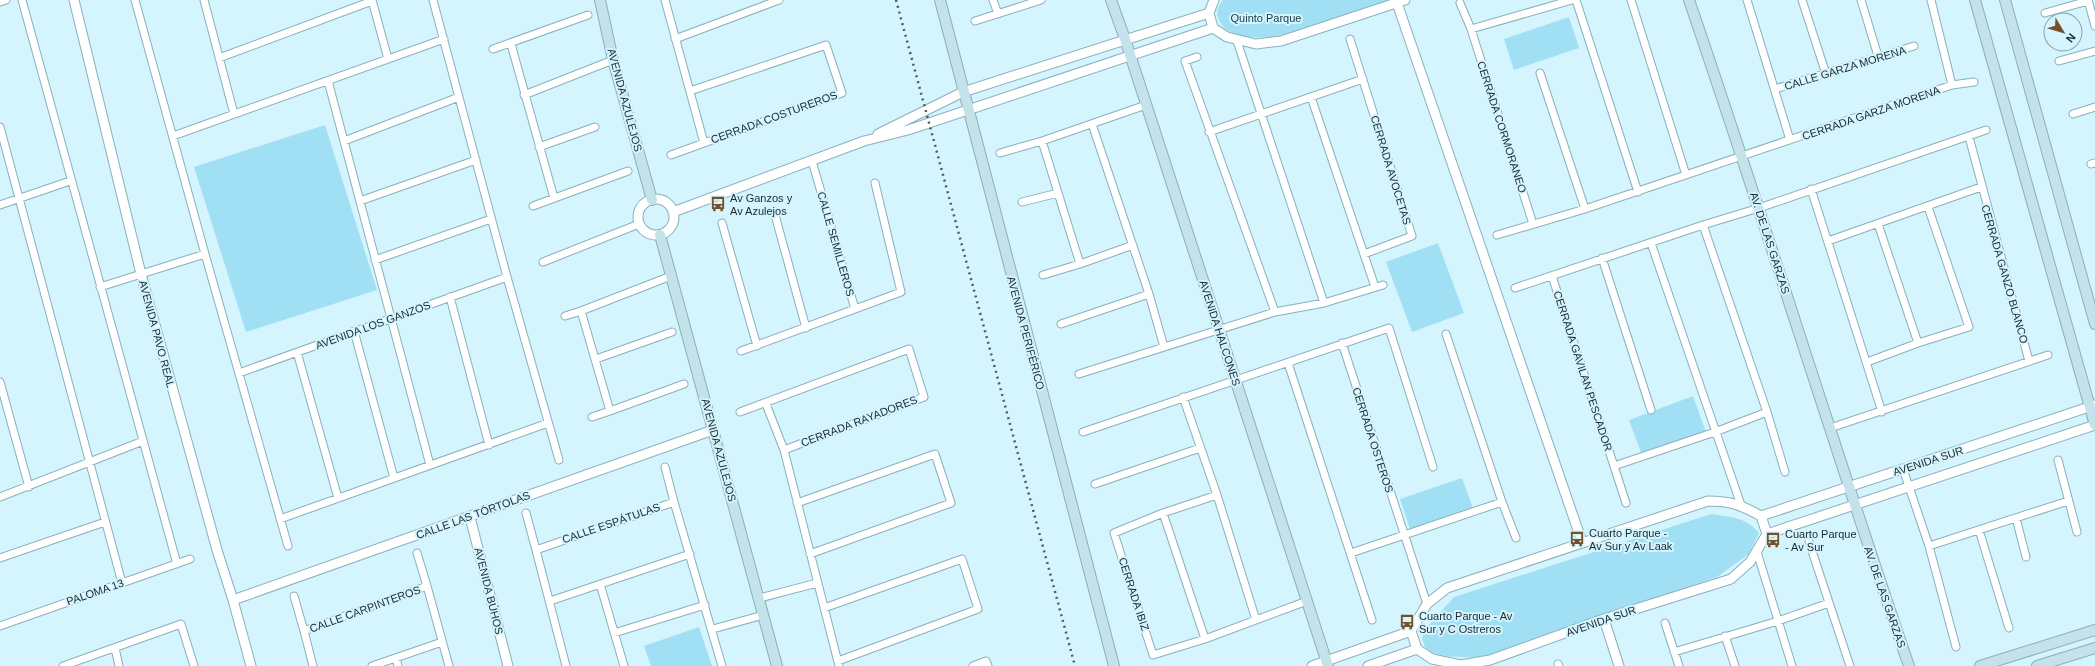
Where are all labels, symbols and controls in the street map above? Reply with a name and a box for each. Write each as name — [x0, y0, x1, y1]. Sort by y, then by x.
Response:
park label: Quinto Parque — [1231, 12, 1301, 24]
north arrow — [2043, 12, 2083, 52]
text: N — [2064, 31, 2078, 45]
street label: CALLE GARZA MORENA — [1783, 44, 1908, 92]
street label: AVENIDA AZULEJOS — [605, 47, 645, 153]
street label: CERRADA CORMORANEO — [1475, 60, 1529, 195]
street label: CERRADA GARZA MORENA — [1801, 84, 1942, 142]
street label: CERRADA COSTUREROS — [709, 88, 839, 146]
street label: CERRADA AVOCETAS — [1369, 114, 1413, 226]
street label: CALLE SEMILLEROS — [815, 190, 857, 298]
street label: AV. DE LAS GARZAS — [1748, 191, 1792, 295]
place label: Av Ganzos y Av Azulejos — [730, 192, 793, 217]
bus stop icon: Av Ganzos y Av Azulejos — [709, 195, 727, 213]
street label: CERRADA GANZO BLANCO — [1979, 203, 2031, 345]
street label: AVENIDA PERIFÉRICO — [1005, 275, 1047, 392]
street label: AVENIDA PAVO REAL — [137, 279, 177, 389]
street label: AVENIDA HALCONES — [1197, 279, 1243, 387]
street label: CERRADA GAVILAN PESCADOR — [1551, 289, 1615, 453]
street label: AVENIDA LOS GANZOS — [314, 299, 432, 351]
street label: CERRADA OSTEROS — [1350, 386, 1396, 494]
street label: CERRADA RAYADORES — [799, 393, 919, 449]
street label: AVENIDA AZULEJOS — [699, 397, 739, 503]
street label: AVENIDA SUR — [1891, 444, 1965, 478]
street label: CALLE LAS TÓRTOLAS — [414, 489, 532, 541]
street label: CALLE ESPÁTULAS — [560, 501, 662, 545]
place label: Cuarto Parque - Av Sur y Av Laak — [1589, 527, 1673, 552]
place label: Cuarto Parque - Av Sur — [1785, 528, 1857, 553]
bus stop icon: Cuarto Parque - Av Sur y Av Laak — [1568, 530, 1586, 548]
bus stop icon: Cuarto Parque - Av Sur — [1764, 531, 1782, 549]
street label: AV. DE LAS GARZAS — [1862, 545, 1908, 649]
street label: AVENIDA BÚHOS — [472, 546, 506, 636]
street label: CERRADA IBIZ — [1116, 556, 1152, 632]
street label: PALOMA 13 — [65, 577, 125, 607]
street label: CALLE CARPINTEROS — [308, 583, 422, 635]
street label: AVENIDA SUR — [1564, 603, 1638, 639]
place label: Cuarto Parque - Av Sur y C Ostreros — [1419, 610, 1513, 635]
bus stop icon: Cuarto Parque - Av Sur y C Ostreros — [1398, 613, 1416, 631]

